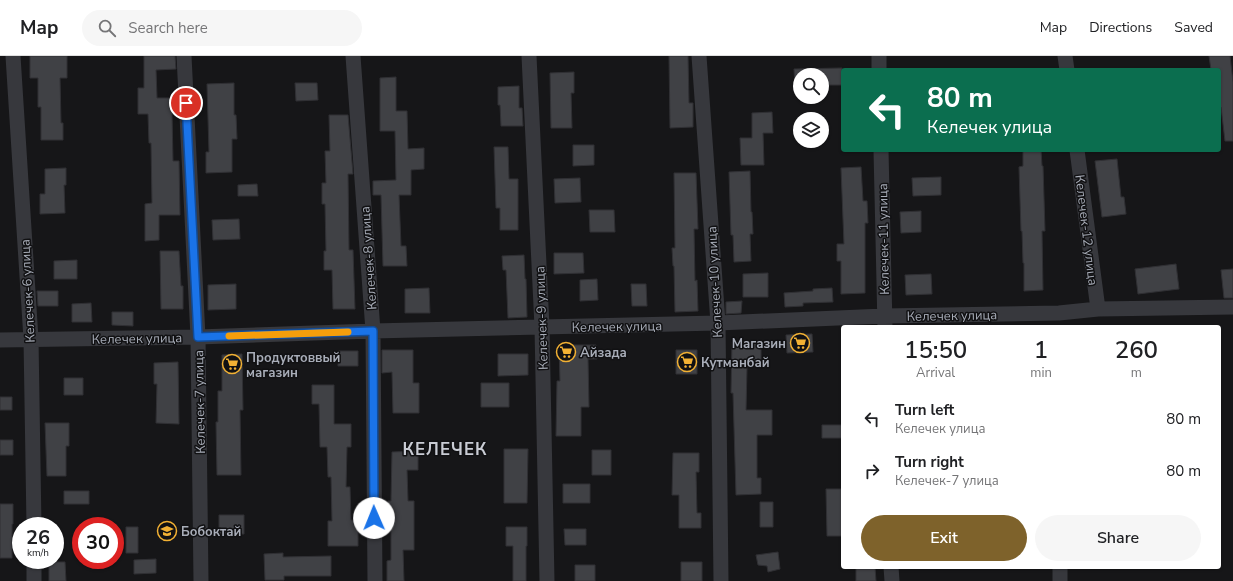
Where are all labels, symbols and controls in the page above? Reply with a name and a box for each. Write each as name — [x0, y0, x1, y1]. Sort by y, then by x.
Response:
search box — [82, 10, 362, 46]
text: Map — [20, 15, 58, 41]
icon: search — [96, 17, 118, 39]
text: Search here — [128, 18, 208, 38]
text: Map — [1040, 18, 1067, 37]
text: Directions — [1089, 18, 1152, 37]
text: Saved — [1174, 18, 1213, 37]
map controls — [793, 68, 829, 148]
button: search — [793, 68, 829, 104]
text: 80 m — [927, 79, 993, 117]
icon: left — [861, 84, 913, 136]
pin — [169, 86, 203, 120]
icon: arrive — [175, 92, 197, 114]
button: layers — [793, 112, 829, 148]
text: Келечек улица — [927, 115, 1052, 139]
street label: Келечек-12 улица — [1070, 174, 1102, 287]
street label: Келечек-11 улица — [874, 183, 894, 295]
street label: Келечек-8 улица — [356, 206, 382, 310]
street label: Келечек-10 улица — [703, 226, 727, 338]
street label: Келечек-6 улица — [16, 239, 40, 343]
street label: Келечек-9 улица — [531, 266, 553, 370]
street label: Келечек улица — [907, 306, 997, 326]
street label: Келечек улица — [572, 317, 662, 337]
street label: Келечек улица — [92, 329, 182, 349]
supermarket icon: Магазин — [789, 332, 811, 354]
text: 15:50 — [904, 334, 967, 366]
text: 1 — [1034, 334, 1048, 366]
text: 260 — [1115, 334, 1158, 366]
place label: Магазин — [732, 335, 786, 353]
supermarket icon: Айзада — [555, 341, 577, 363]
place label: Айзада — [580, 344, 627, 362]
place label: Продуктоввый магазин — [246, 349, 340, 382]
street label: Келечек-7 улица — [190, 350, 210, 454]
supermarket icon: Кутманбай — [676, 351, 698, 373]
supermarket icon: Продуктоввый магазин — [221, 353, 243, 375]
place label: Кутманбай — [701, 354, 770, 372]
text: Arrival — [916, 364, 955, 382]
text: min — [1030, 364, 1052, 382]
text: m — [1131, 364, 1142, 382]
text: Turn left — [895, 400, 954, 420]
icon: left — [861, 408, 883, 430]
text: 80 m — [1166, 409, 1201, 429]
text: Келечек улица — [895, 420, 985, 438]
district label: КЕЛЕЧЕК — [402, 438, 488, 461]
text: Turn right — [895, 452, 964, 472]
icon: right — [861, 460, 883, 482]
text: 80 m — [1166, 461, 1201, 481]
text: Келечек-7 улица — [895, 472, 999, 490]
position arrow — [353, 497, 395, 539]
button: Exit — [861, 515, 1027, 561]
button: Share — [1035, 515, 1201, 561]
speed limit sign: 30 — [72, 517, 124, 569]
school or university icon: Бобоктай — [156, 520, 178, 542]
place label: Бобоктай — [181, 523, 241, 541]
text: 26 — [26, 524, 50, 551]
text: km/h — [27, 546, 49, 560]

